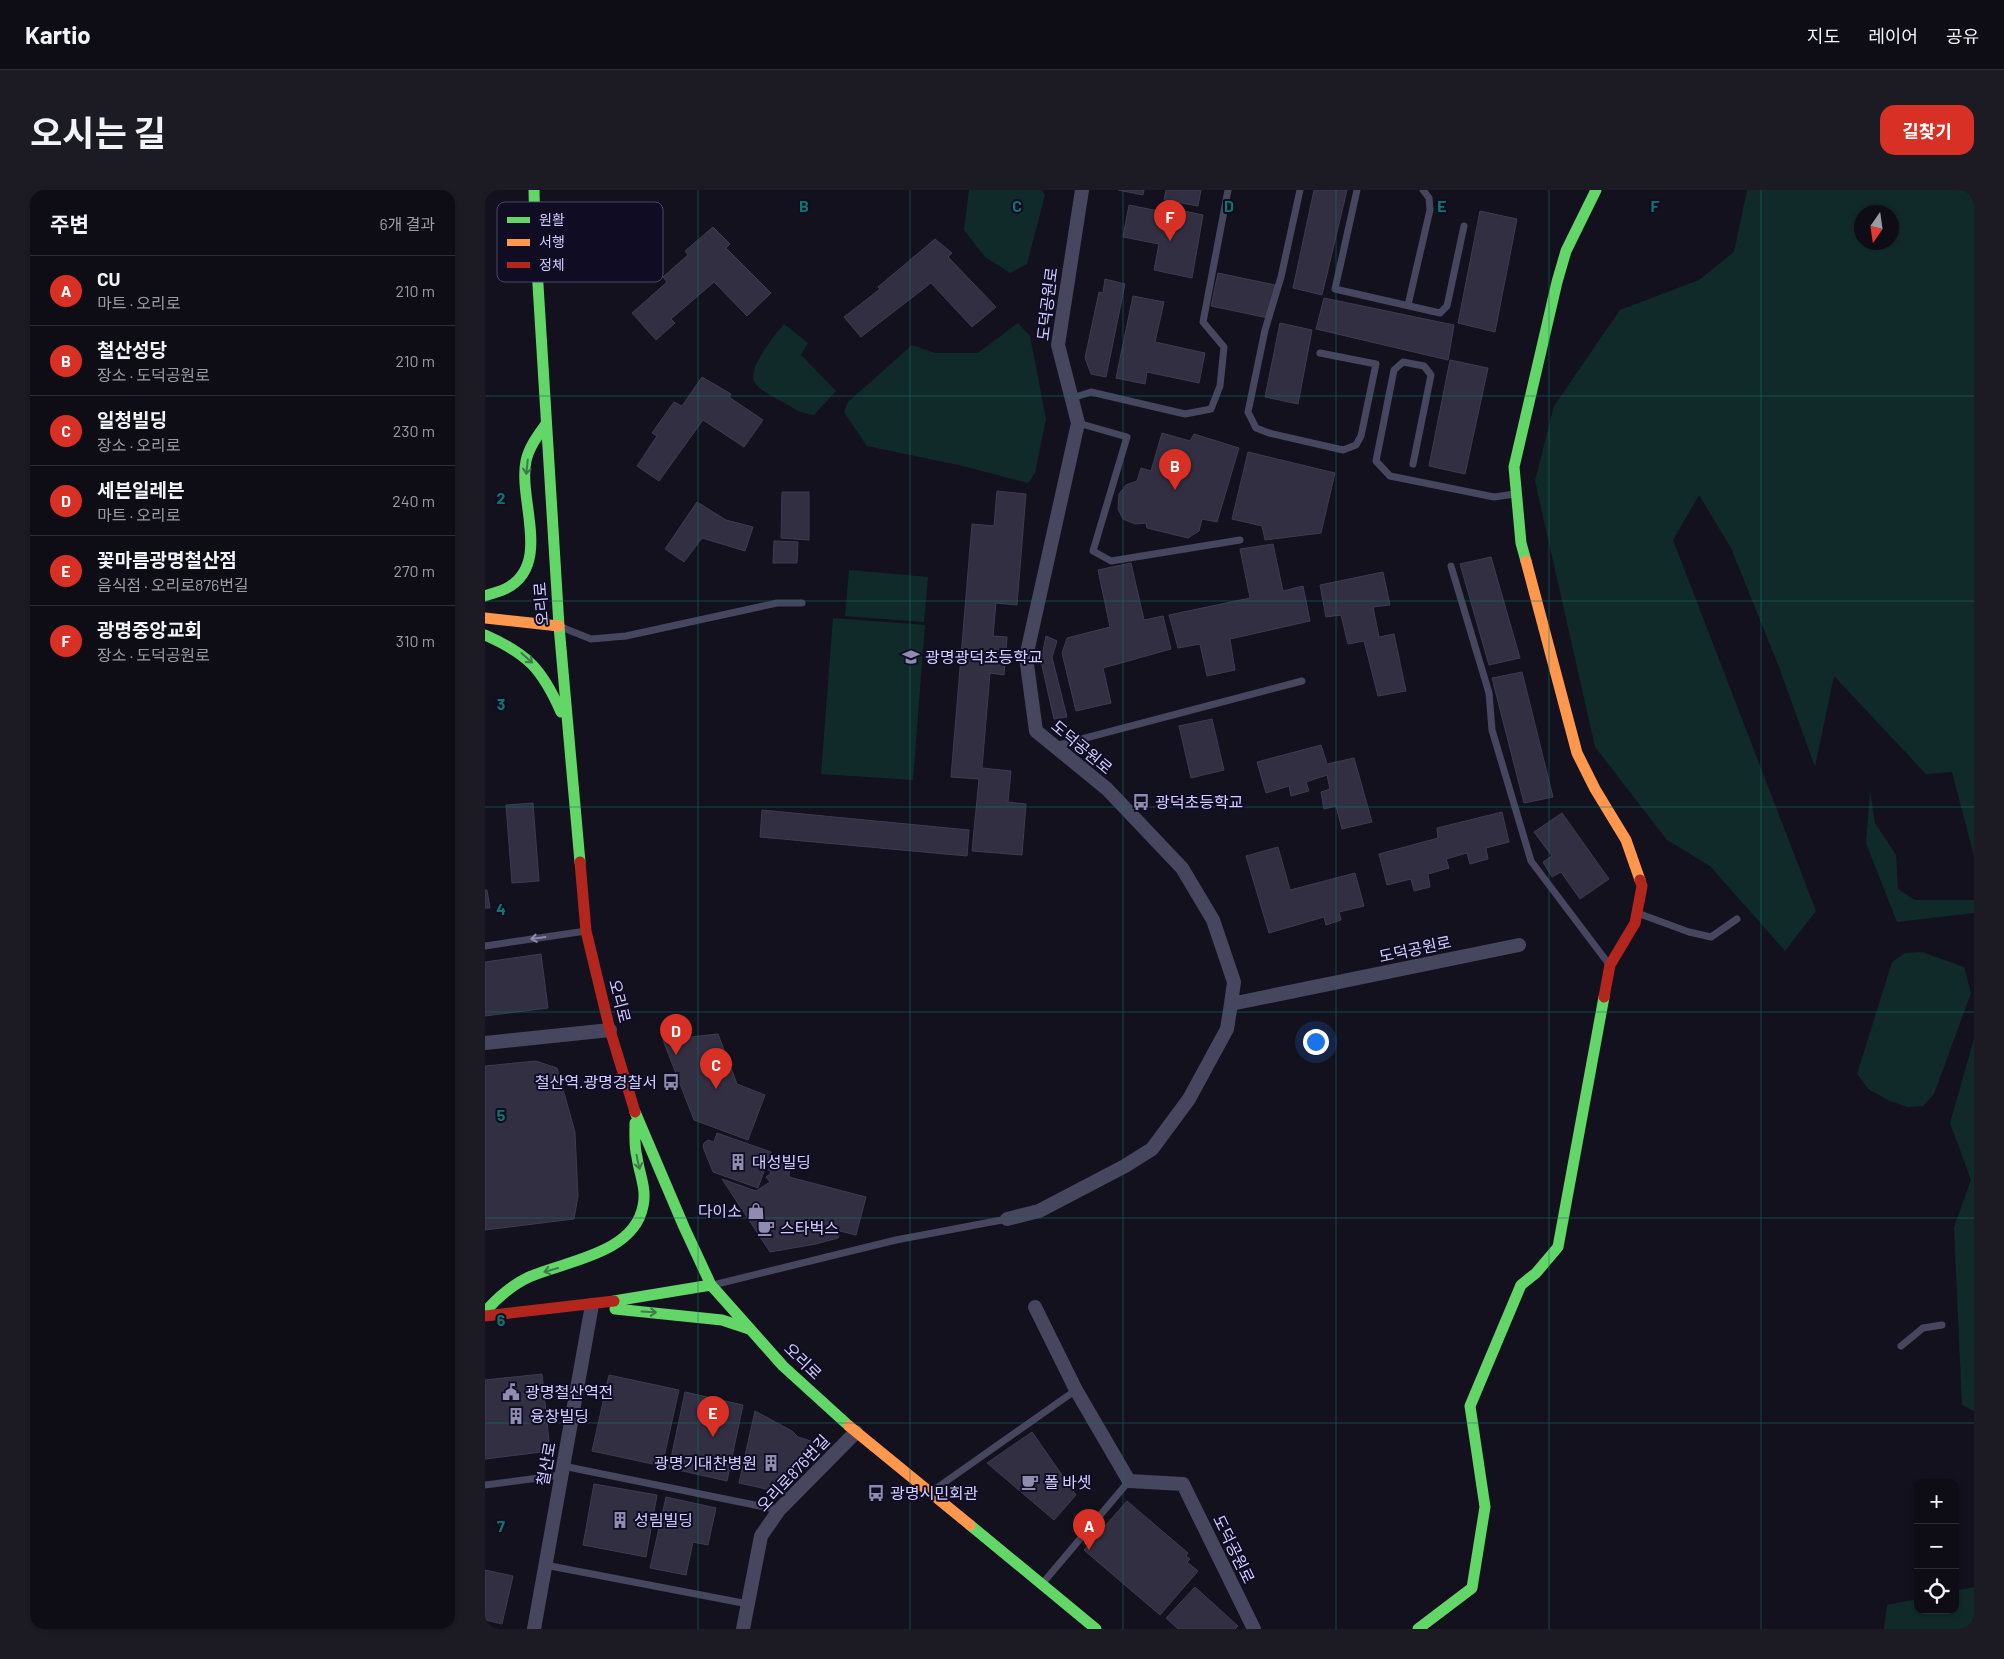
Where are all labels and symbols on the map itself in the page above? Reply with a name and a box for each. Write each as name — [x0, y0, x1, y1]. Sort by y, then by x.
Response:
text: B — [799, 196, 809, 215]
text: C — [1012, 196, 1022, 215]
text: D — [1224, 196, 1234, 215]
text: E — [1437, 196, 1447, 215]
text: F — [1651, 196, 1660, 215]
pin: F — [1154, 200, 1186, 241]
legend — [497, 202, 663, 282]
north arrow — [1854, 205, 1899, 250]
text: 원활 — [539, 211, 565, 228]
text: 서행 — [539, 233, 565, 250]
text: 정체 — [539, 256, 565, 273]
street label: 도덕공원로 — [1033, 266, 1060, 342]
pin: B — [1159, 449, 1191, 490]
one-way arrow — [522, 459, 531, 475]
text: 2 — [497, 488, 506, 507]
street label: 오리로 — [529, 581, 552, 627]
school or university icon: 광명광덕초등학교 — [901, 647, 921, 667]
place label: 광명광덕초등학교 — [925, 647, 1043, 666]
one-way arrow — [521, 652, 534, 664]
text: 3 — [497, 694, 505, 713]
street label: 도덕공원로 — [1048, 716, 1117, 778]
bus stop icon: 광덕초등학교 — [1131, 792, 1151, 812]
place label: 광덕초등학교 — [1155, 792, 1243, 811]
text: 4 — [496, 899, 506, 918]
street label: 도덕공원로 — [1377, 932, 1453, 965]
one-way arrow — [530, 933, 546, 943]
street label: 오리로 — [606, 977, 635, 1025]
pin: D — [660, 1014, 692, 1055]
your location — [1303, 1029, 1329, 1055]
pin: C — [700, 1048, 732, 1089]
place label: 철산역.광명경찰서 — [535, 1072, 657, 1091]
bus stop icon: 철산역.광명경찰서 — [661, 1072, 681, 1092]
text: 5 — [497, 1105, 506, 1124]
building icon: 대성빌딩 — [728, 1152, 748, 1172]
place label: 대성빌딩 — [752, 1152, 811, 1171]
one-way arrow — [634, 1154, 643, 1170]
place label: 다이소 — [698, 1201, 742, 1220]
shop icon: 다이소 — [746, 1201, 766, 1221]
cafe icon: 스타벅스 — [756, 1218, 776, 1238]
place label: 스타벅스 — [780, 1218, 839, 1237]
one-way arrow — [543, 1265, 559, 1275]
one-way arrow — [640, 1308, 656, 1317]
text: 6 — [497, 1310, 506, 1329]
street label: 오리로 — [781, 1338, 826, 1383]
public building icon: 광명철산역전 — [501, 1382, 521, 1402]
place label: 광명철산역전 — [525, 1382, 613, 1401]
pin: E — [697, 1396, 729, 1437]
building icon: 융창빌딩 — [506, 1406, 526, 1426]
place label: 융창빌딩 — [530, 1406, 589, 1425]
street label: 오리로876번길 — [752, 1430, 833, 1515]
street label: 철산로 — [532, 1440, 559, 1487]
place label: 광명기대찬병원 — [654, 1453, 757, 1472]
building icon: 광명기대찬병원 — [761, 1453, 781, 1473]
cafe icon: 폴 바셋 — [1020, 1472, 1040, 1492]
place label: 폴 바셋 — [1044, 1472, 1091, 1491]
bus stop icon: 광명시민회관 — [866, 1483, 886, 1503]
place label: 광명시민회관 — [890, 1483, 979, 1502]
pin: A — [1073, 1509, 1105, 1550]
building icon: 성림빌딩 — [610, 1510, 630, 1530]
place label: 성림빌딩 — [634, 1510, 693, 1529]
street label: 도덕공원로 — [1210, 1512, 1259, 1586]
text: 7 — [497, 1516, 505, 1535]

